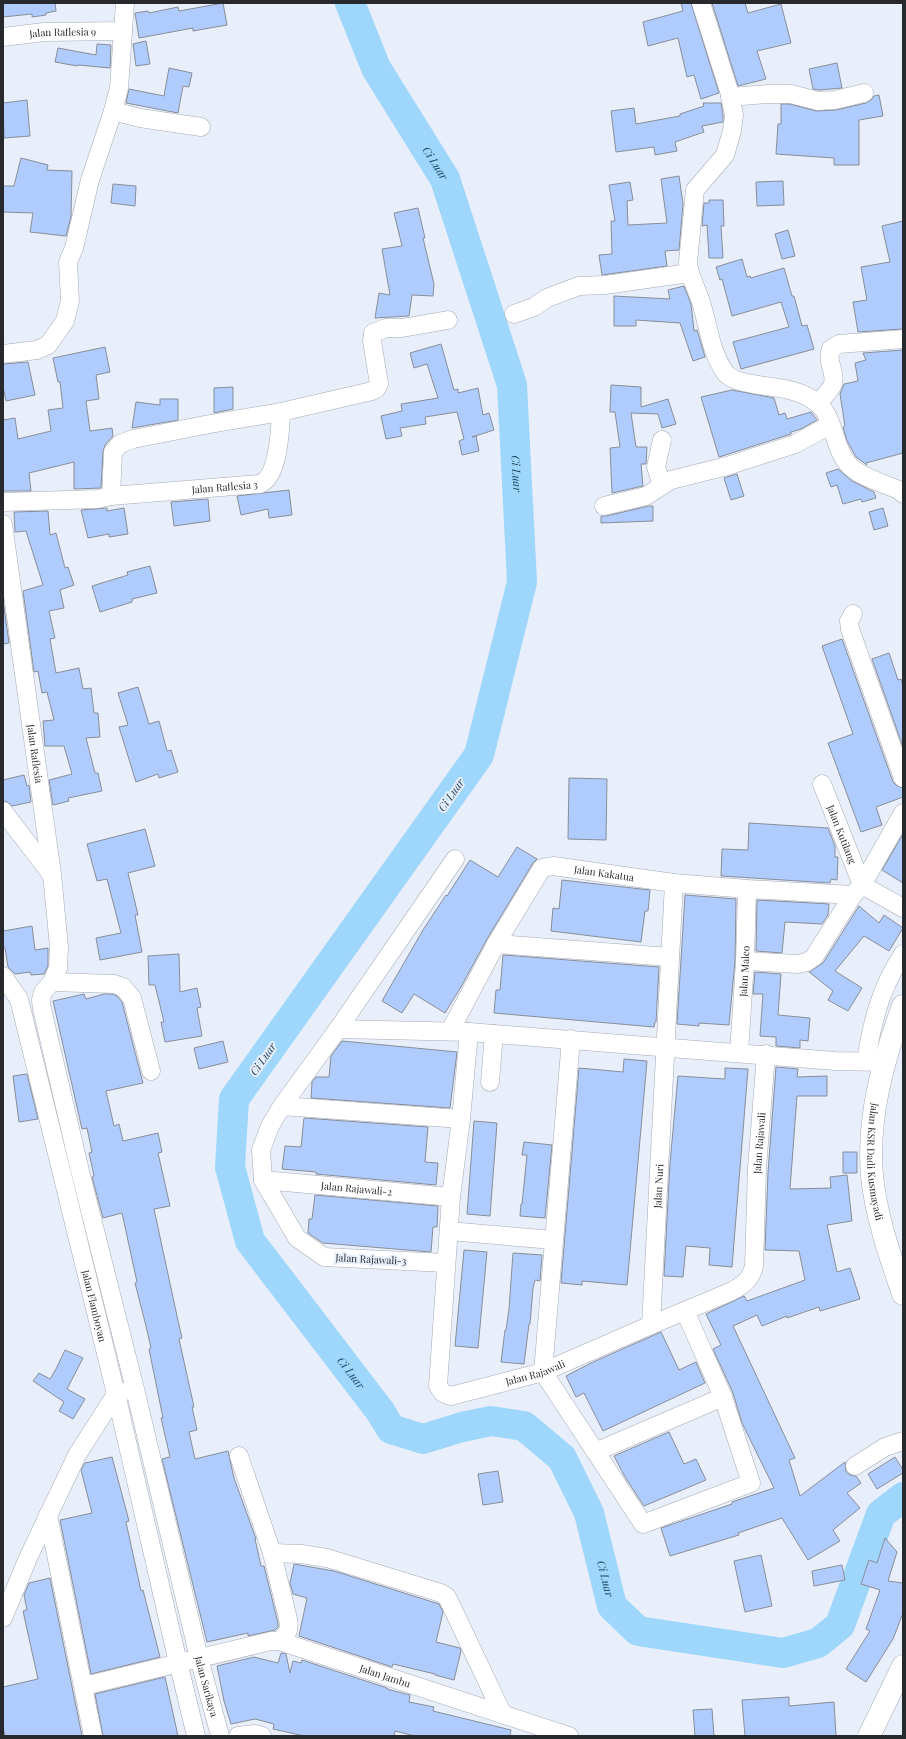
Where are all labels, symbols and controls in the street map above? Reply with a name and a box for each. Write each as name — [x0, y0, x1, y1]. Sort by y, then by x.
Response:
street label: Jalan Raflesia 9 — [28, 24, 96, 41]
water label: Ci Luar — [420, 143, 452, 183]
water label: Ci Luar — [509, 455, 525, 493]
street label: Jalan Raflesia 3 — [190, 477, 259, 497]
street label: Jalan Raflesia — [24, 722, 46, 784]
water label: Ci Luar — [434, 775, 467, 814]
street label: Jalan Kutilang — [824, 802, 860, 866]
street label: Jalan Kakatua — [572, 862, 635, 884]
street label: Jalan Maleo — [736, 945, 752, 998]
water label: Ci Luar — [246, 1039, 279, 1078]
street label: Jalan KSR Dadi Kusmayadi — [864, 1101, 887, 1222]
street label: Jalan Rajawali — [750, 1112, 768, 1175]
street label: Jalan Nuri — [650, 1164, 666, 1210]
street label: Jalan Rajawali-2 — [319, 1178, 393, 1199]
street label: Jalan Rajawali-3 — [334, 1250, 407, 1268]
street label: Jalan Flamboyan — [79, 1267, 110, 1343]
water label: Ci Luar — [334, 1353, 369, 1392]
street label: Jalan Rajawali — [503, 1356, 567, 1389]
water label: Ci Luar — [594, 1559, 617, 1598]
street label: Jalan Sarikaya — [192, 1654, 222, 1718]
street label: Jalan Jambu — [357, 1661, 413, 1691]

